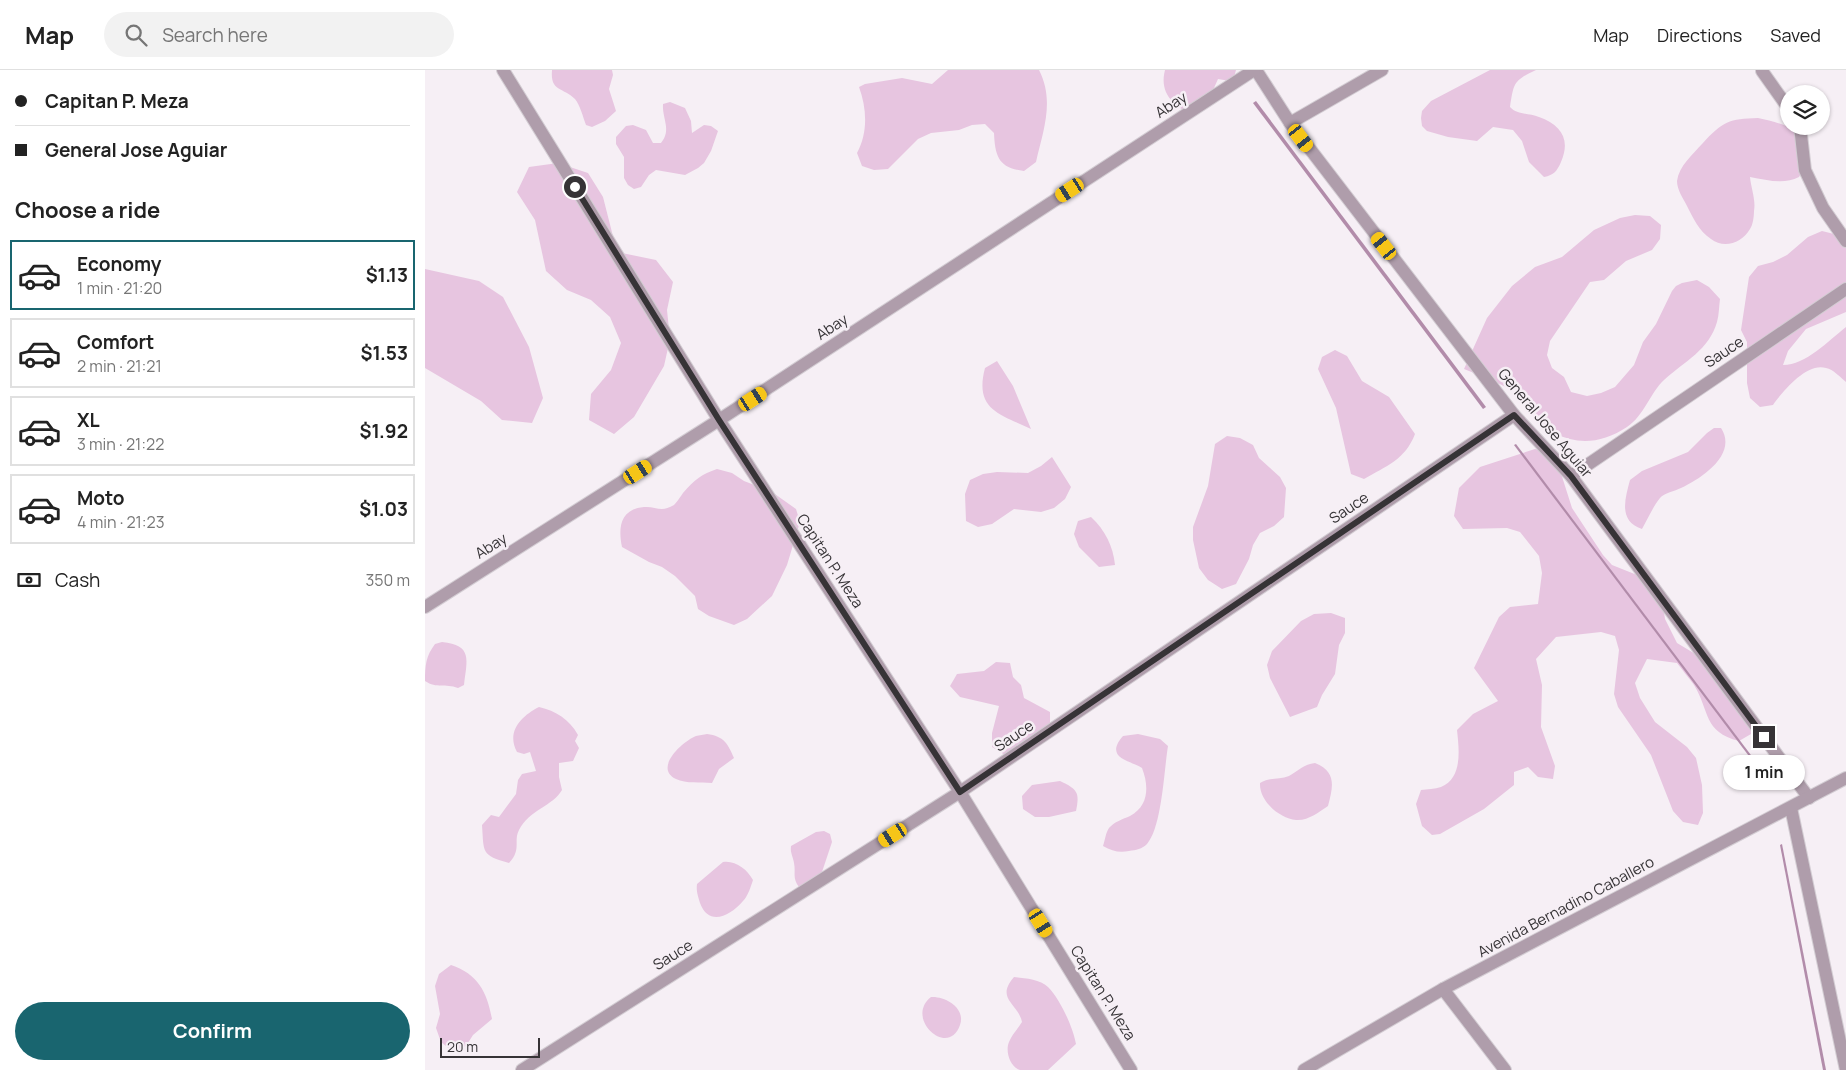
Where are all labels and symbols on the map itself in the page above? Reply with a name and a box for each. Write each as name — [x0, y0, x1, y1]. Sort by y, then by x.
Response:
street label: Abay — [1151, 86, 1191, 123]
car — [1285, 122, 1316, 154]
route start — [564, 176, 586, 198]
car — [1053, 176, 1086, 204]
car — [1368, 230, 1399, 262]
street label: Abay — [812, 308, 852, 345]
street label: Sauce — [1700, 331, 1748, 372]
street label: General Jose Aguiar — [1493, 364, 1598, 482]
car — [736, 385, 769, 413]
car — [621, 458, 654, 486]
street label: Sauce — [1325, 487, 1373, 528]
street label: Capitan P. Meza — [792, 510, 869, 612]
street label: Abay — [471, 528, 511, 564]
street label: Sauce — [990, 715, 1038, 756]
route end — [1753, 726, 1775, 748]
callout: 1 min — [1723, 754, 1805, 790]
car — [876, 821, 909, 849]
street label: Avenida Bernadino Caballero — [1474, 851, 1658, 962]
car — [1026, 906, 1055, 940]
street label: Sauce — [649, 934, 697, 975]
street label: Capitan P. Meza — [1066, 941, 1141, 1044]
scale bar — [440, 1035, 540, 1058]

